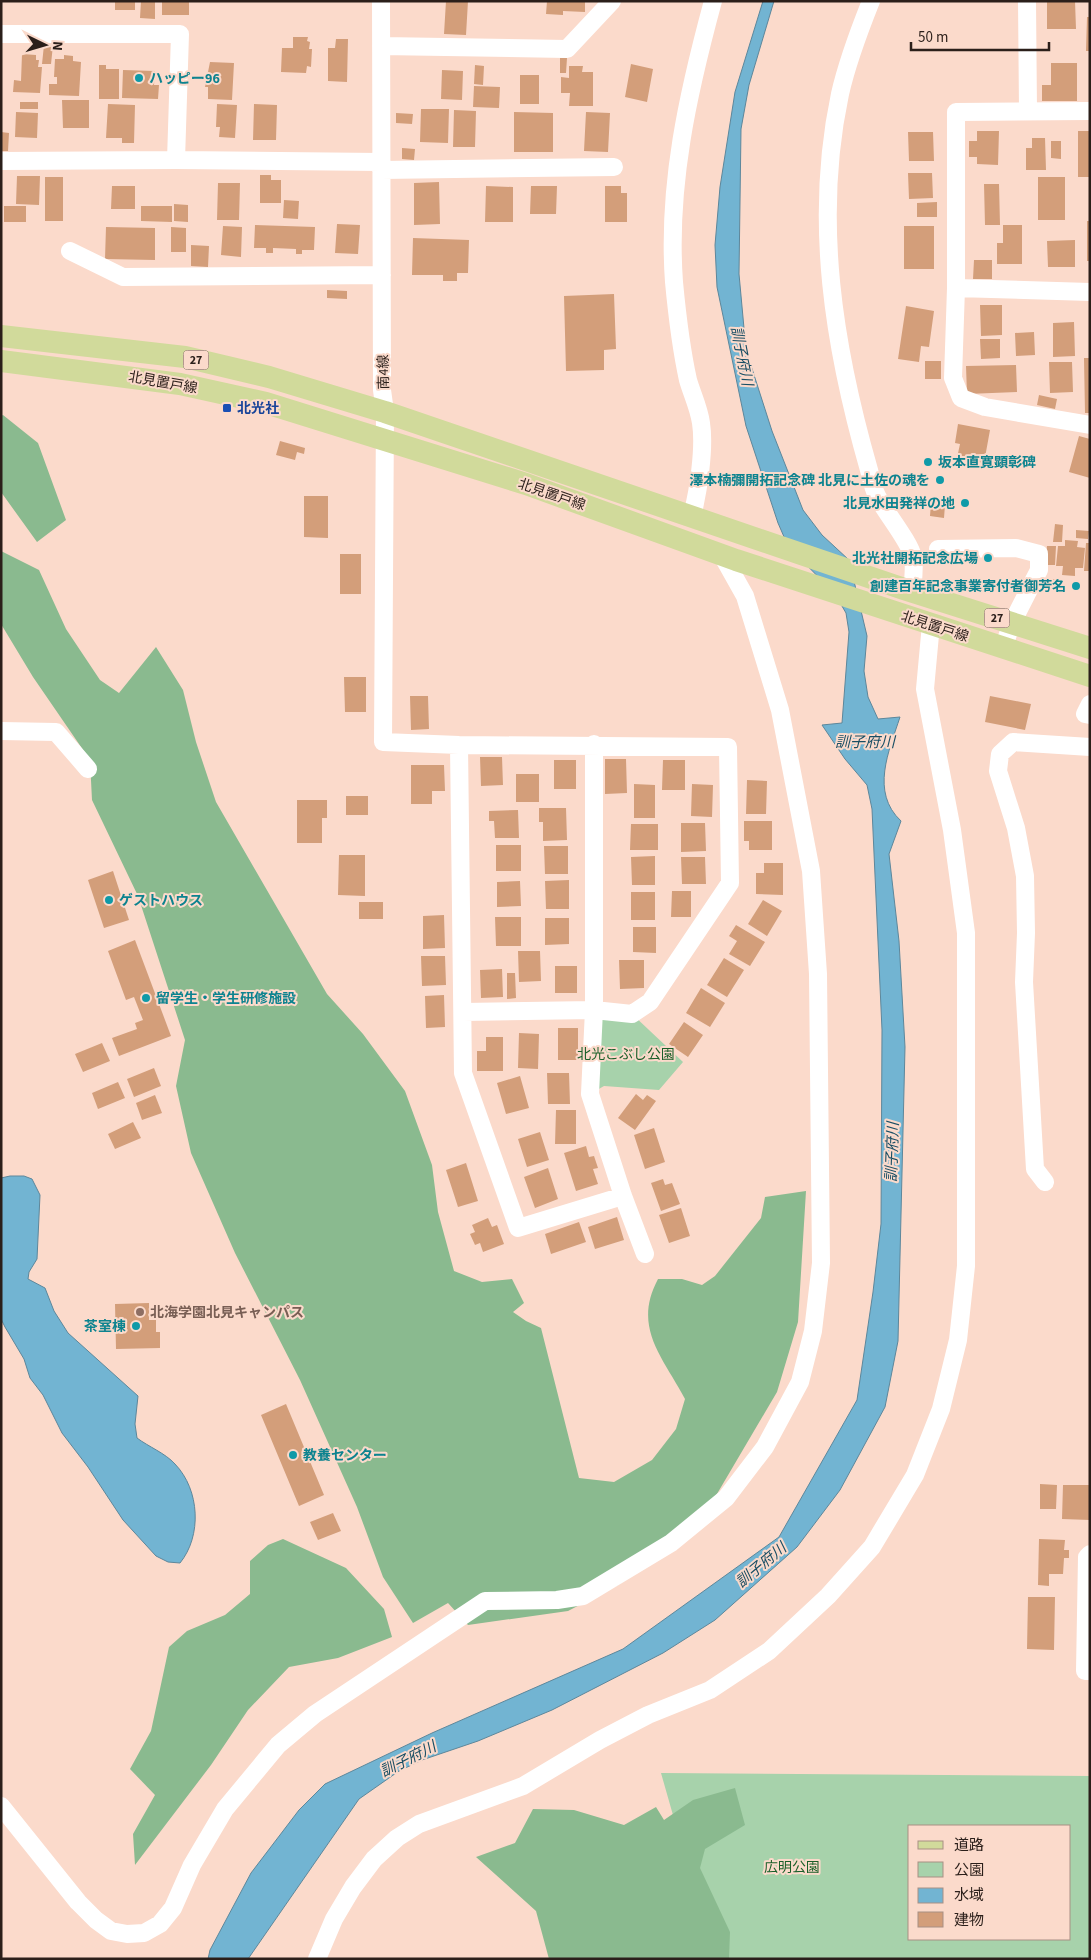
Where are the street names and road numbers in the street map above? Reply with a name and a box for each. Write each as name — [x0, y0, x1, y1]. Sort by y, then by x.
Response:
road number: 27 — [184, 350, 208, 370]
street label: 南4線 — [374, 354, 394, 390]
street label: 北見置戸線 — [127, 367, 199, 399]
street label: 北見置戸線 — [515, 474, 588, 516]
street label: 北見置戸線 — [898, 607, 971, 647]
road number: 27 — [984, 608, 1010, 628]

